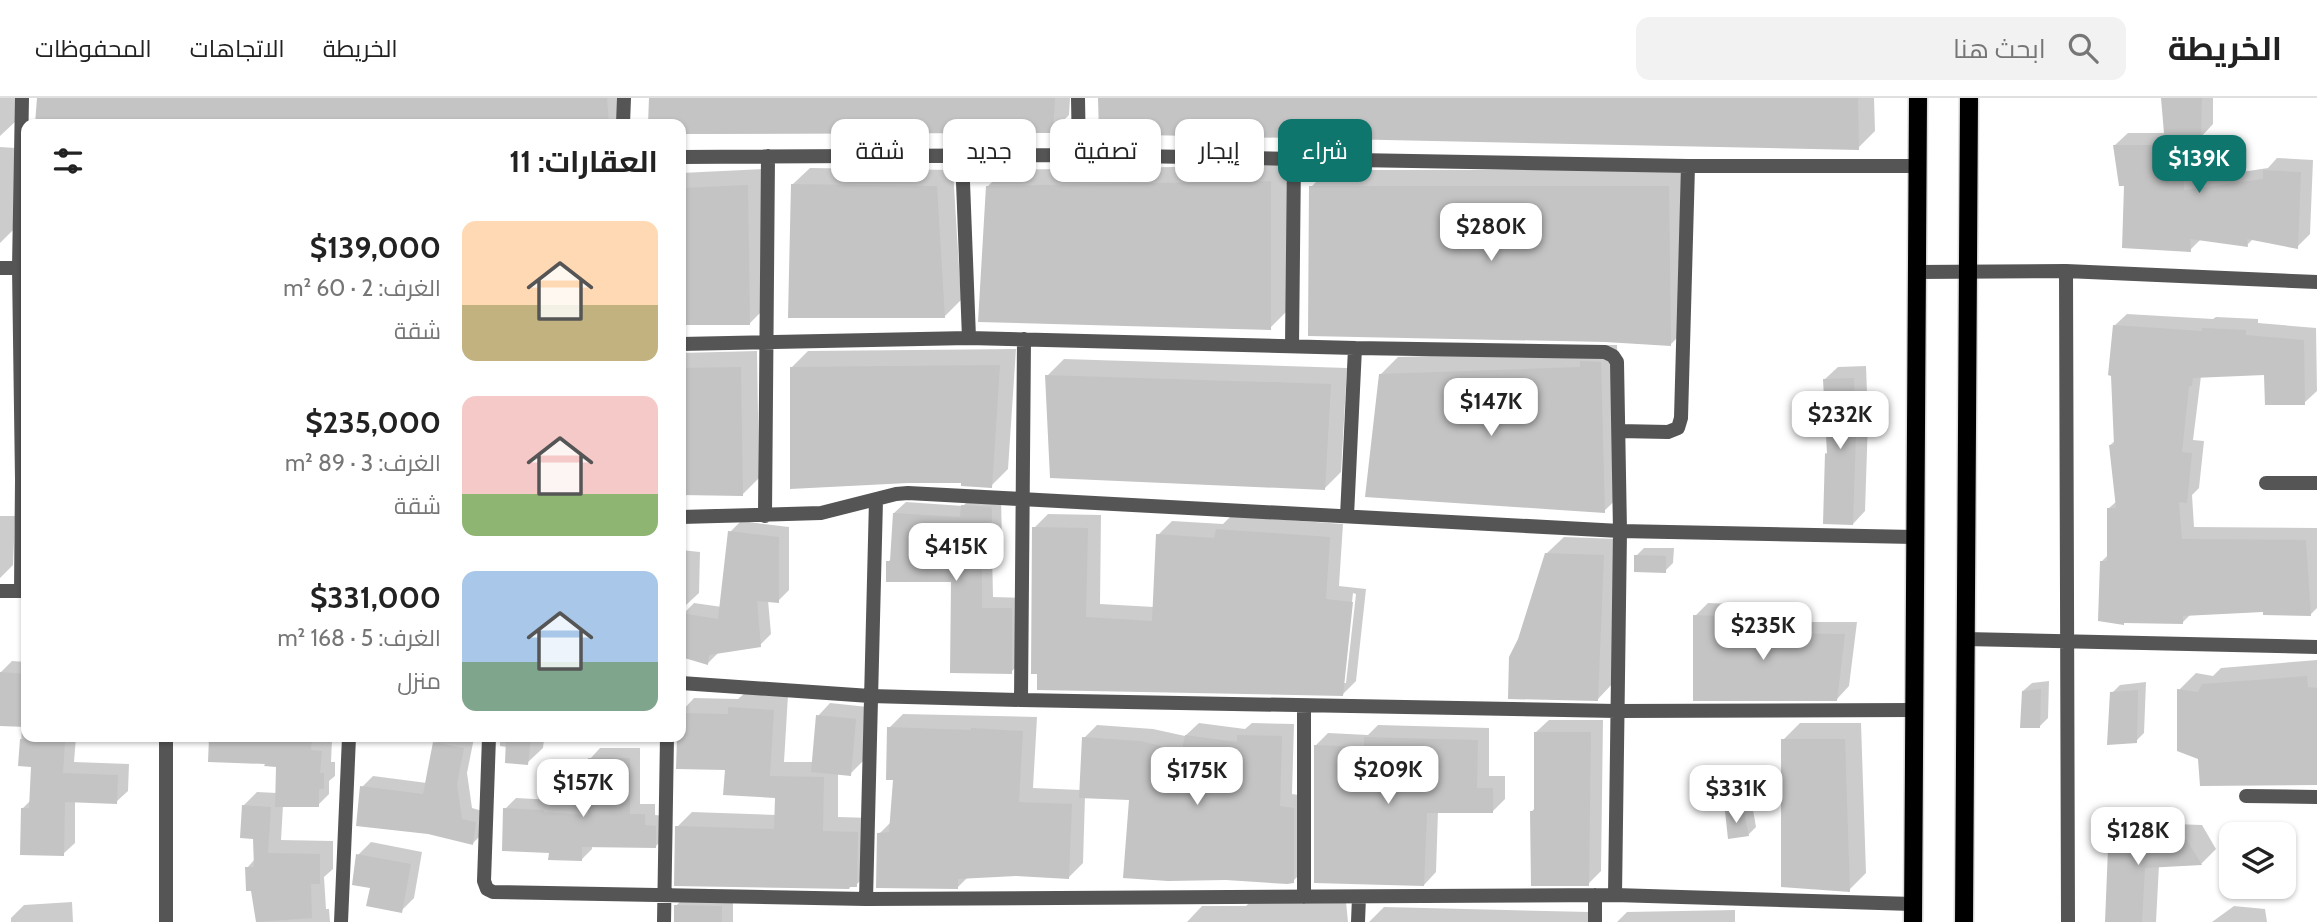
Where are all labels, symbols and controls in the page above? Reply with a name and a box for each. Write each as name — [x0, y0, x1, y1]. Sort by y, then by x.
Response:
search box — [1636, 17, 2126, 80]
text: الخريطة — [2168, 28, 2282, 68]
icon: search — [2064, 29, 2102, 67]
text: ابحث هنا — [1953, 33, 2046, 65]
text: المحفوظات — [35, 34, 152, 63]
text: الاتجاهات — [190, 34, 285, 63]
text: الخريطة — [323, 34, 398, 63]
chip: شقة — [831, 119, 929, 182]
chip: جديد — [943, 119, 1036, 182]
chip: تصفية — [1050, 119, 1161, 182]
chip: إيجار — [1175, 119, 1264, 182]
chip: شراء — [1278, 119, 1372, 182]
pin: $139K — [2150, 136, 2248, 195]
icon: filters — [49, 142, 87, 180]
text: العقارات: 11 — [509, 143, 658, 180]
text: $139K — [2168, 144, 2230, 172]
pin: $280K — [1442, 204, 1540, 263]
text: $280K — [1456, 212, 1526, 240]
text: $139,000 — [310, 229, 441, 266]
icon: home — [518, 249, 602, 333]
text: الغرف: 2 · 60 m² — [283, 274, 441, 302]
text: شقة — [394, 317, 441, 345]
pin: $147K — [1442, 378, 1540, 438]
text: $147K — [1460, 387, 1522, 415]
pin: $232K — [1791, 392, 1889, 451]
text: $232K — [1808, 400, 1872, 428]
text: $235,000 — [305, 404, 441, 441]
icon: home — [518, 424, 602, 508]
text: الغرف: 3 · 89 m² — [285, 449, 441, 477]
text: شقة — [394, 492, 441, 520]
pin: $415K — [907, 524, 1005, 583]
text: $415K — [925, 532, 987, 560]
text: $331,000 — [310, 579, 441, 616]
icon: home — [518, 599, 602, 683]
pin: $235K — [1714, 602, 1812, 662]
text: $235K — [1731, 611, 1795, 639]
text: الغرف: 5 · 168 m² — [277, 624, 441, 652]
text: منزل — [397, 667, 441, 695]
pin: $209K — [1339, 746, 1437, 806]
pin: $175K — [1148, 748, 1246, 807]
text: $209K — [1353, 755, 1423, 783]
text: $175K — [1167, 756, 1227, 784]
pin: $157K — [534, 760, 632, 819]
pin: $331K — [1687, 766, 1785, 825]
text: $157K — [553, 768, 613, 796]
text: $331K — [1705, 774, 1767, 802]
pin: $128K — [2089, 808, 2187, 867]
text: $128K — [2107, 816, 2169, 844]
map controls — [2219, 822, 2296, 899]
button: layers — [2219, 822, 2296, 899]

